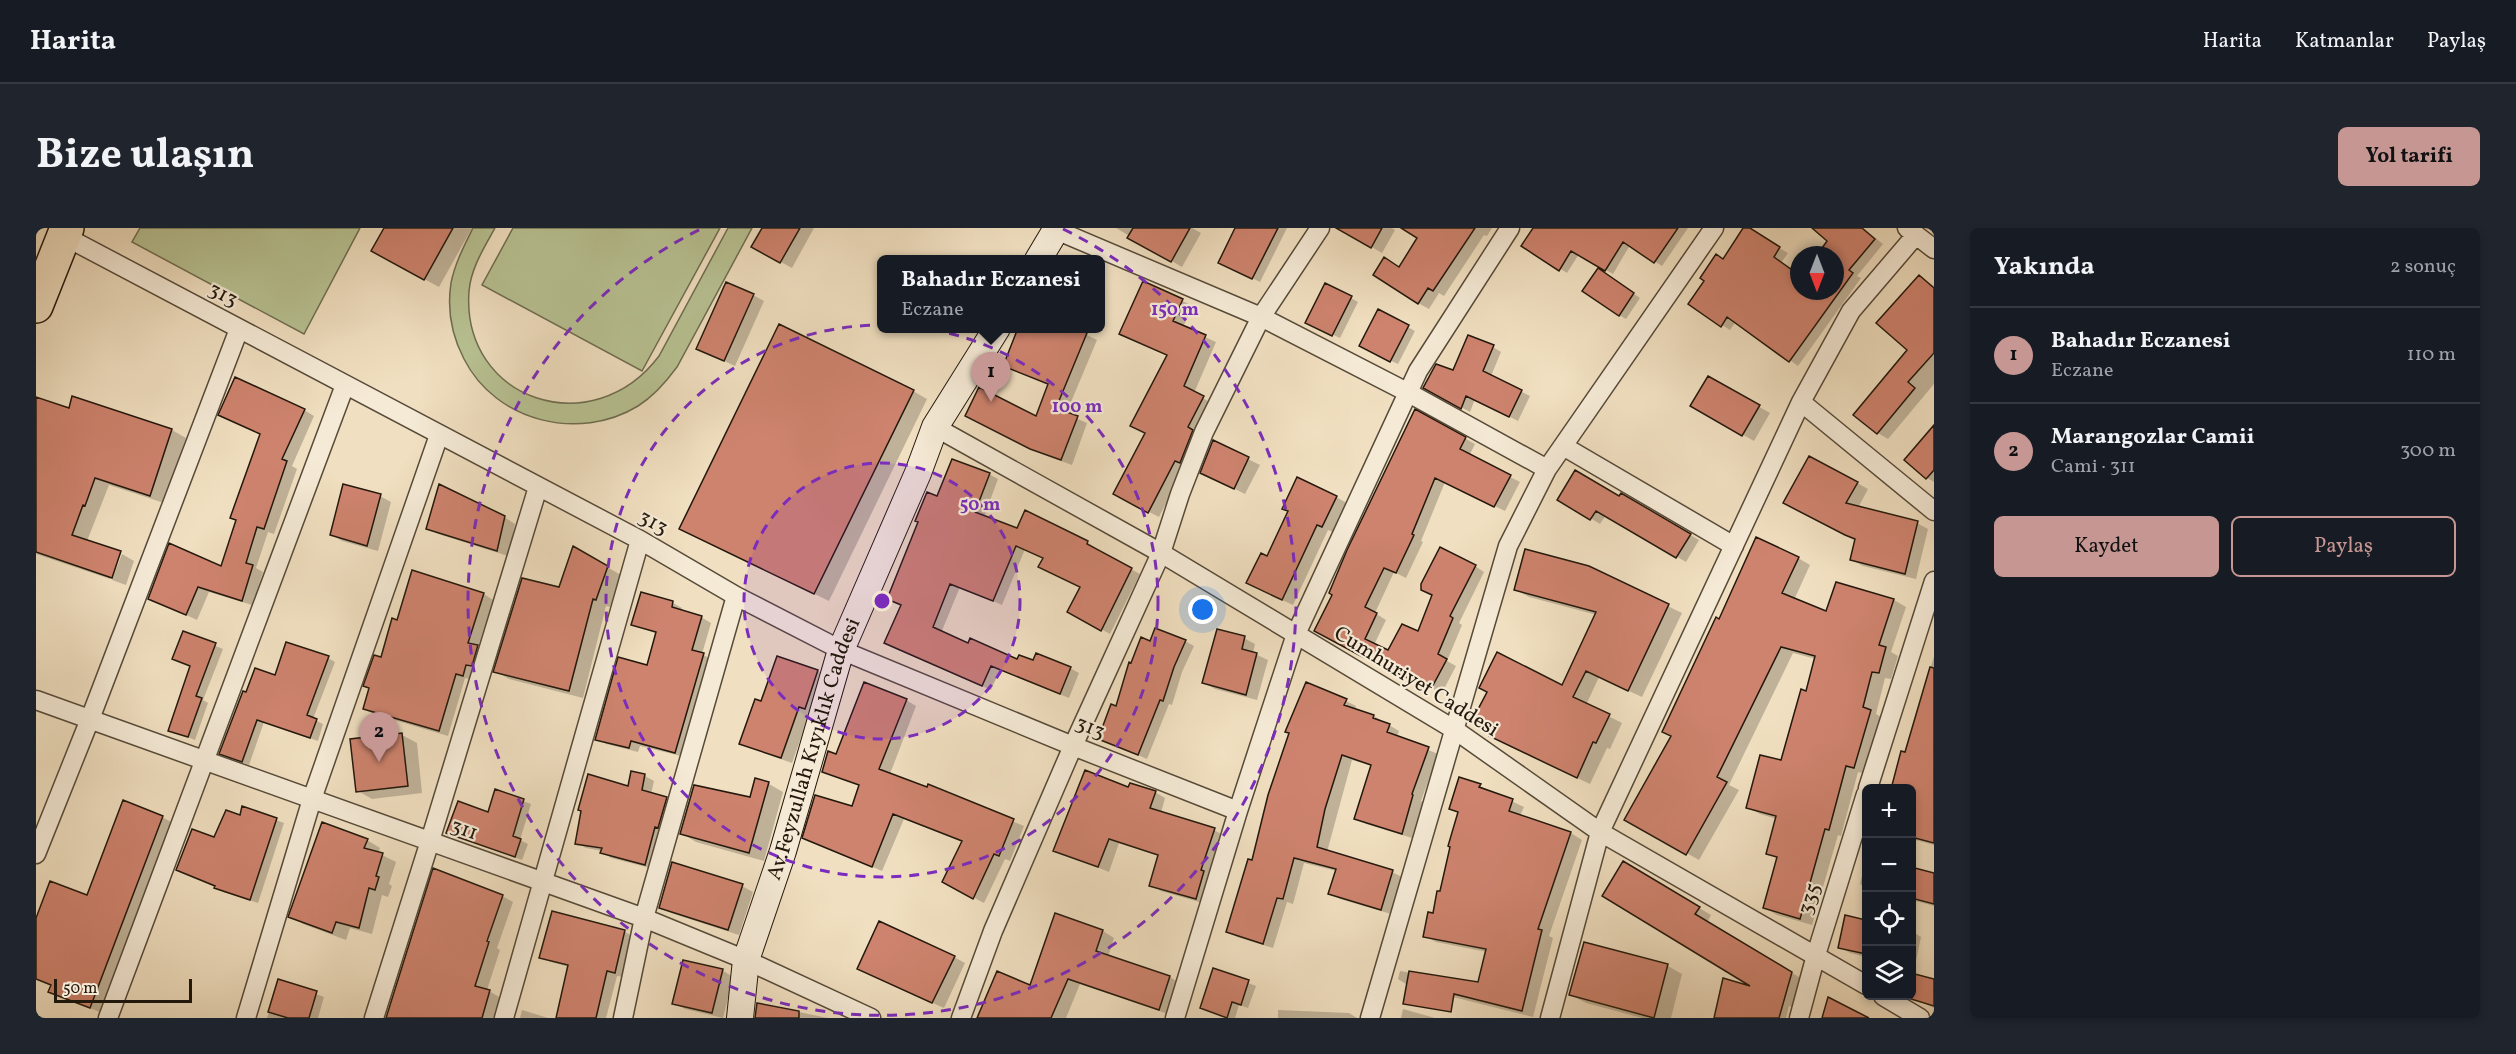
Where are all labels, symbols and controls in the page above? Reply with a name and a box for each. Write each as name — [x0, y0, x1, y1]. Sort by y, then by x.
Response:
text: Harita — [30, 22, 116, 61]
text: Harita — [2203, 27, 2262, 56]
text: Katmanlar — [2295, 27, 2394, 56]
text: Paylaş — [2427, 27, 2486, 56]
text: Bize ulaşın — [36, 127, 255, 186]
button: Yol tarifi — [2338, 127, 2480, 186]
north arrow — [1790, 246, 1844, 300]
text: Yakında — [1994, 249, 2095, 285]
text: 2 sonuç — [2390, 253, 2456, 281]
popup — [877, 255, 1105, 333]
text: Bahadır Eczanesi — [901, 265, 1081, 296]
street label: 313 — [203, 275, 243, 315]
text: Eczane — [901, 296, 964, 324]
text: 150 m — [1151, 298, 1199, 323]
text: Bahadır Eczanesi — [2051, 326, 2230, 357]
text: 1 — [2009, 341, 2018, 369]
text: 110 m — [2407, 341, 2456, 369]
pin: 1 — [972, 352, 1010, 402]
text: Eczane — [2051, 357, 2113, 385]
text: 100 m — [1052, 395, 1102, 420]
text: Marangozlar Camii — [2051, 422, 2254, 453]
text: 2 — [2008, 437, 2019, 465]
text: 300 m — [2400, 437, 2456, 465]
text: Cami · 311 — [2051, 453, 2135, 481]
text: 50 m — [960, 493, 1000, 518]
street label: 313 — [633, 503, 673, 543]
button: Kaydet — [1994, 516, 2219, 577]
button: Paylaş — [2231, 516, 2456, 577]
centre of rings — [872, 591, 892, 611]
your location — [1188, 595, 1217, 624]
street label: Av.Feyzullah Kıyıklık Caddesi — [760, 613, 868, 884]
street label: Cumhuriyet Caddesi — [1328, 620, 1504, 744]
street label: 313 — [1071, 709, 1109, 747]
pin: 2 — [360, 712, 398, 762]
map controls — [1862, 784, 1916, 1000]
button: + — [1862, 784, 1916, 838]
street label: 311 — [446, 812, 482, 848]
button: − — [1862, 838, 1916, 892]
street label: 335 — [1791, 880, 1829, 918]
button: locate — [1862, 892, 1916, 946]
button: layers — [1862, 946, 1916, 1000]
scale bar — [54, 976, 192, 1004]
text: 50 m — [63, 978, 97, 1000]

